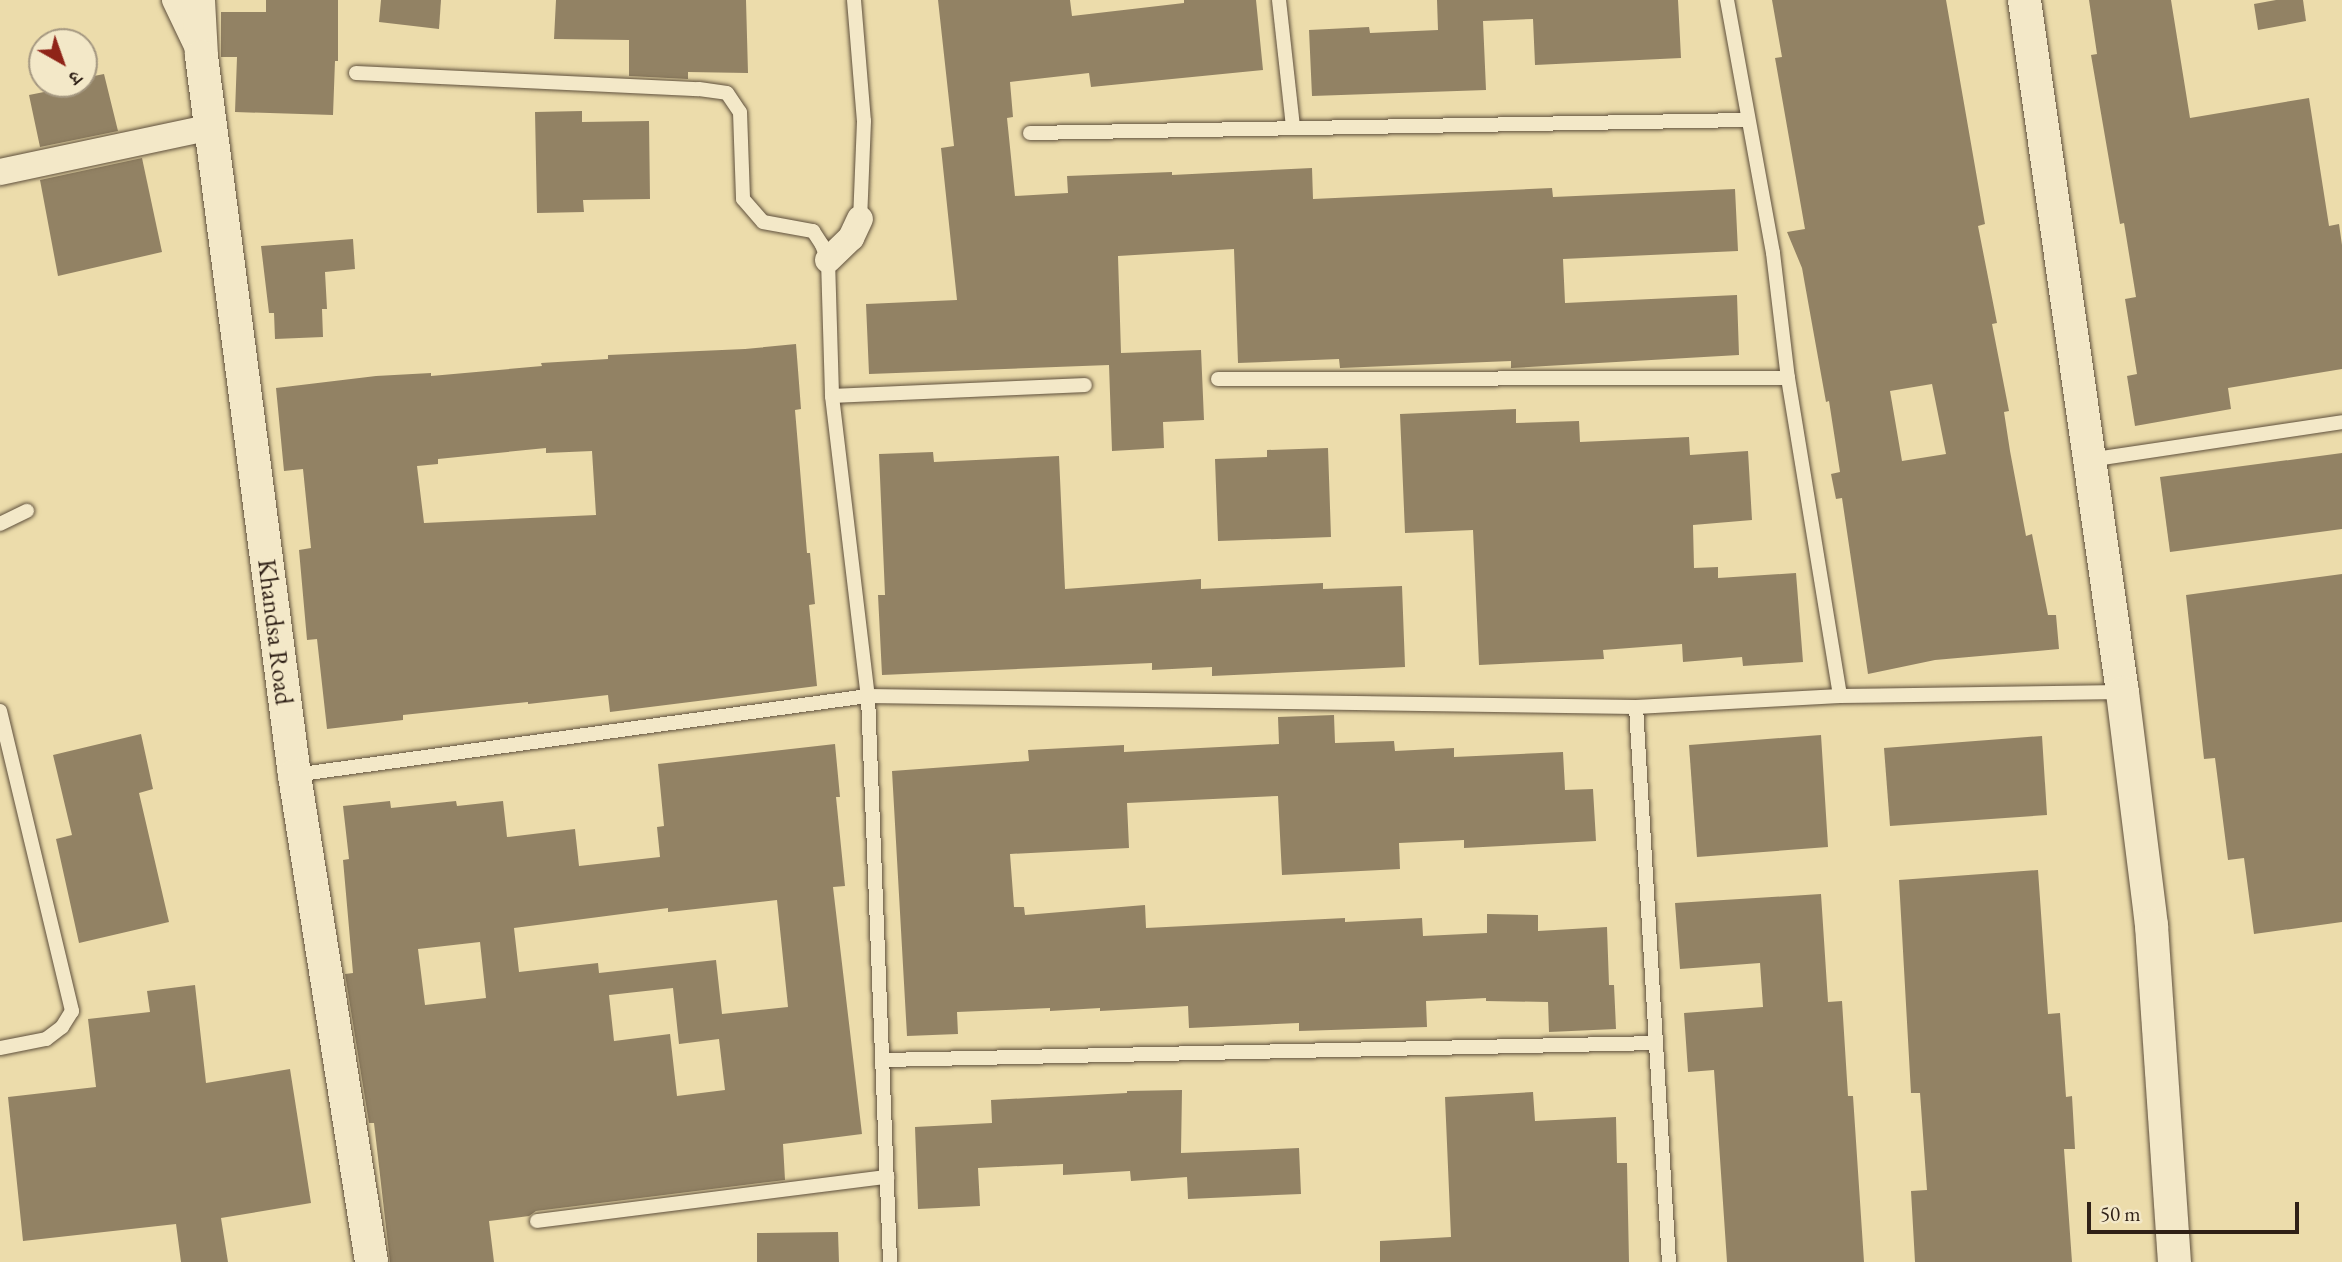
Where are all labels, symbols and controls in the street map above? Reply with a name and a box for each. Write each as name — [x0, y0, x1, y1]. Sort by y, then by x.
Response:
north arrow — [28, 28, 98, 98]
text: उ — [64, 65, 87, 91]
street label: Khandsa Road — [251, 557, 299, 707]
scale bar — [2090, 1188, 2302, 1232]
text: 50 m — [2100, 1200, 2141, 1227]

